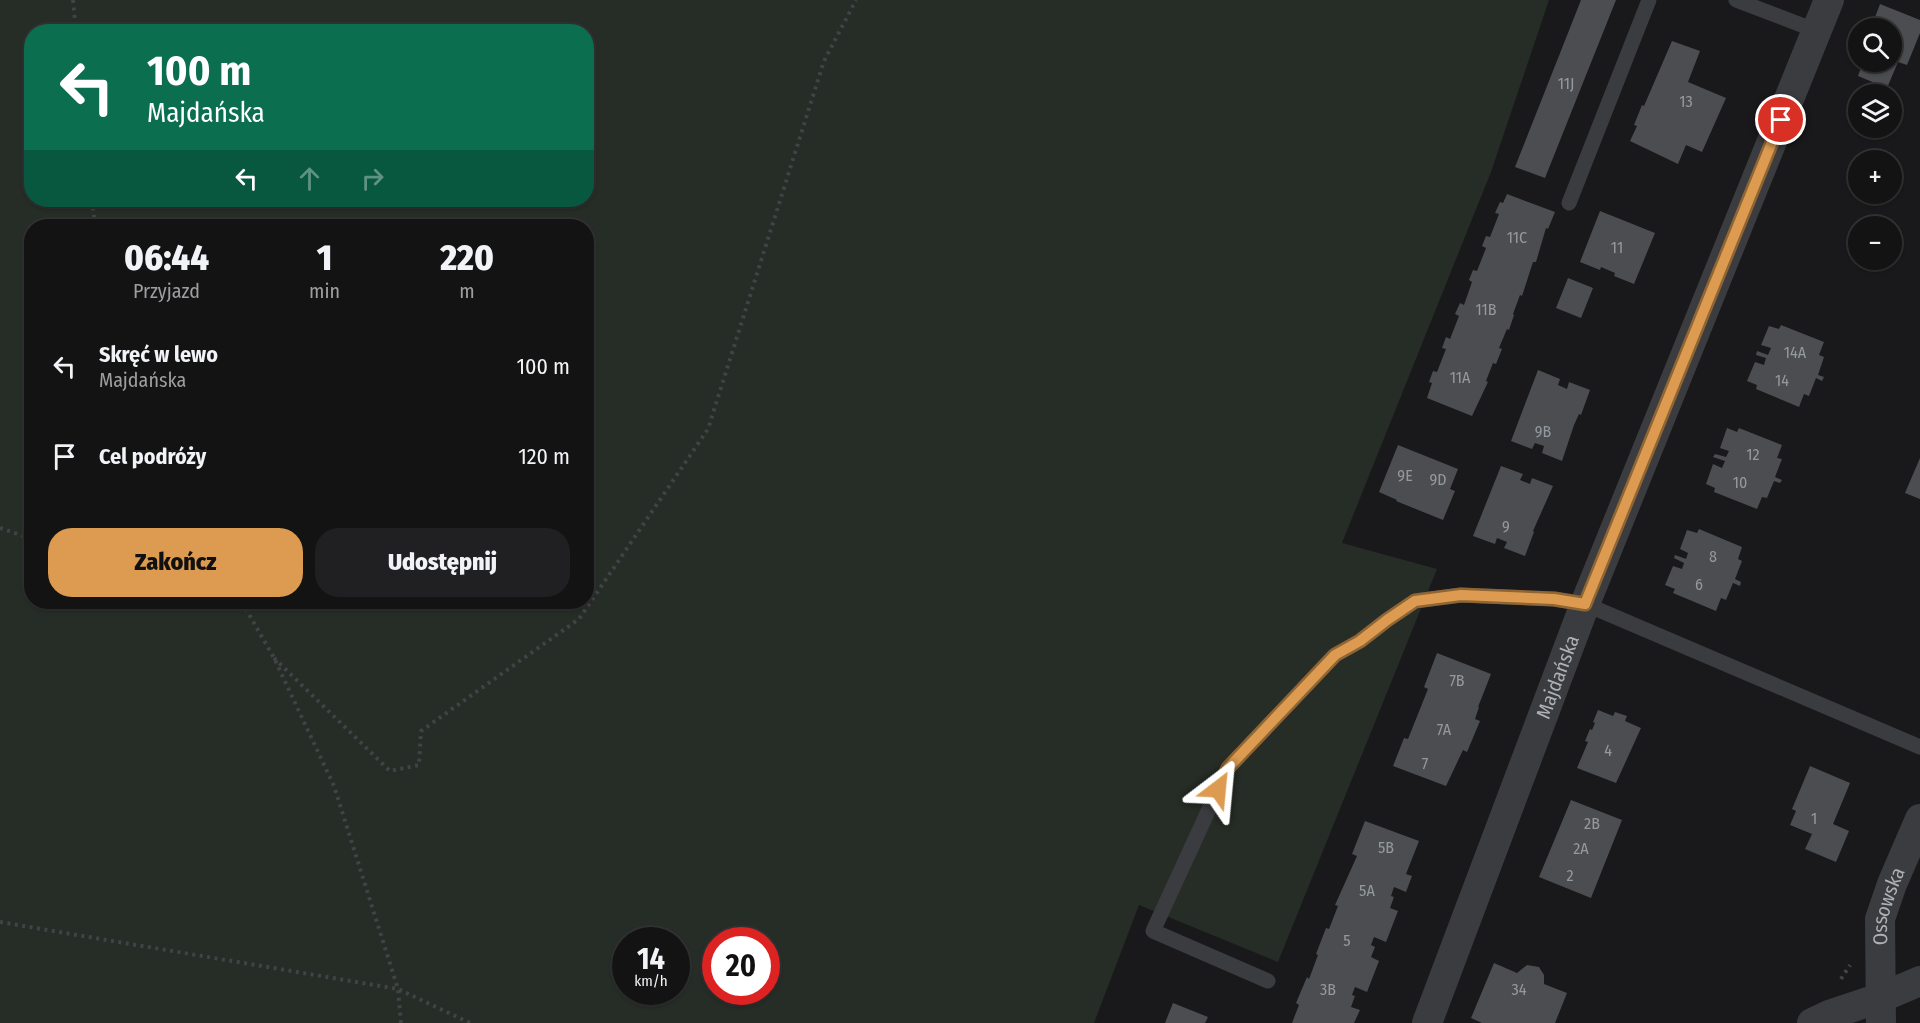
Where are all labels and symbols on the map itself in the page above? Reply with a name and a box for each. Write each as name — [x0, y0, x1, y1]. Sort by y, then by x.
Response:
house number: 11J — [1558, 74, 1574, 93]
house number: 13 — [1679, 92, 1693, 111]
pin — [1755, 94, 1806, 145]
house number: 11C — [1507, 228, 1527, 247]
house number: 11 — [1611, 238, 1623, 257]
house number: 11B — [1475, 300, 1497, 319]
house number: 14A — [1784, 343, 1807, 362]
house number: 11A — [1450, 368, 1471, 387]
house number: 14 — [1775, 371, 1789, 390]
house number: 9B — [1535, 422, 1552, 441]
house number: 12 — [1746, 445, 1760, 464]
house number: 9E — [1397, 466, 1413, 485]
house number: 9D — [1429, 470, 1447, 489]
house number: 10 — [1733, 473, 1747, 492]
house number: 9 — [1502, 517, 1510, 536]
house number: 8 — [1709, 547, 1717, 566]
house number: 6 — [1695, 575, 1703, 594]
street label: Majdańska — [1531, 632, 1584, 722]
house number: 7B — [1449, 671, 1465, 690]
house number: 7A — [1437, 720, 1452, 739]
house number: 4 — [1604, 741, 1612, 760]
house number: 7 — [1422, 754, 1429, 773]
position arrow — [1186, 757, 1250, 821]
house number: 1 — [1811, 809, 1817, 828]
house number: 2B — [1584, 814, 1600, 833]
house number: 5B — [1378, 838, 1394, 857]
house number: 2A — [1573, 839, 1589, 858]
street label: Ossowska — [1868, 863, 1910, 945]
house number: 2 — [1566, 866, 1574, 885]
house number: 5A — [1359, 881, 1375, 900]
speed limit sign: 20 — [702, 927, 780, 1005]
house number: 5 — [1343, 931, 1351, 950]
house number: 3B — [1320, 980, 1336, 999]
house number: 34 — [1512, 980, 1527, 999]

